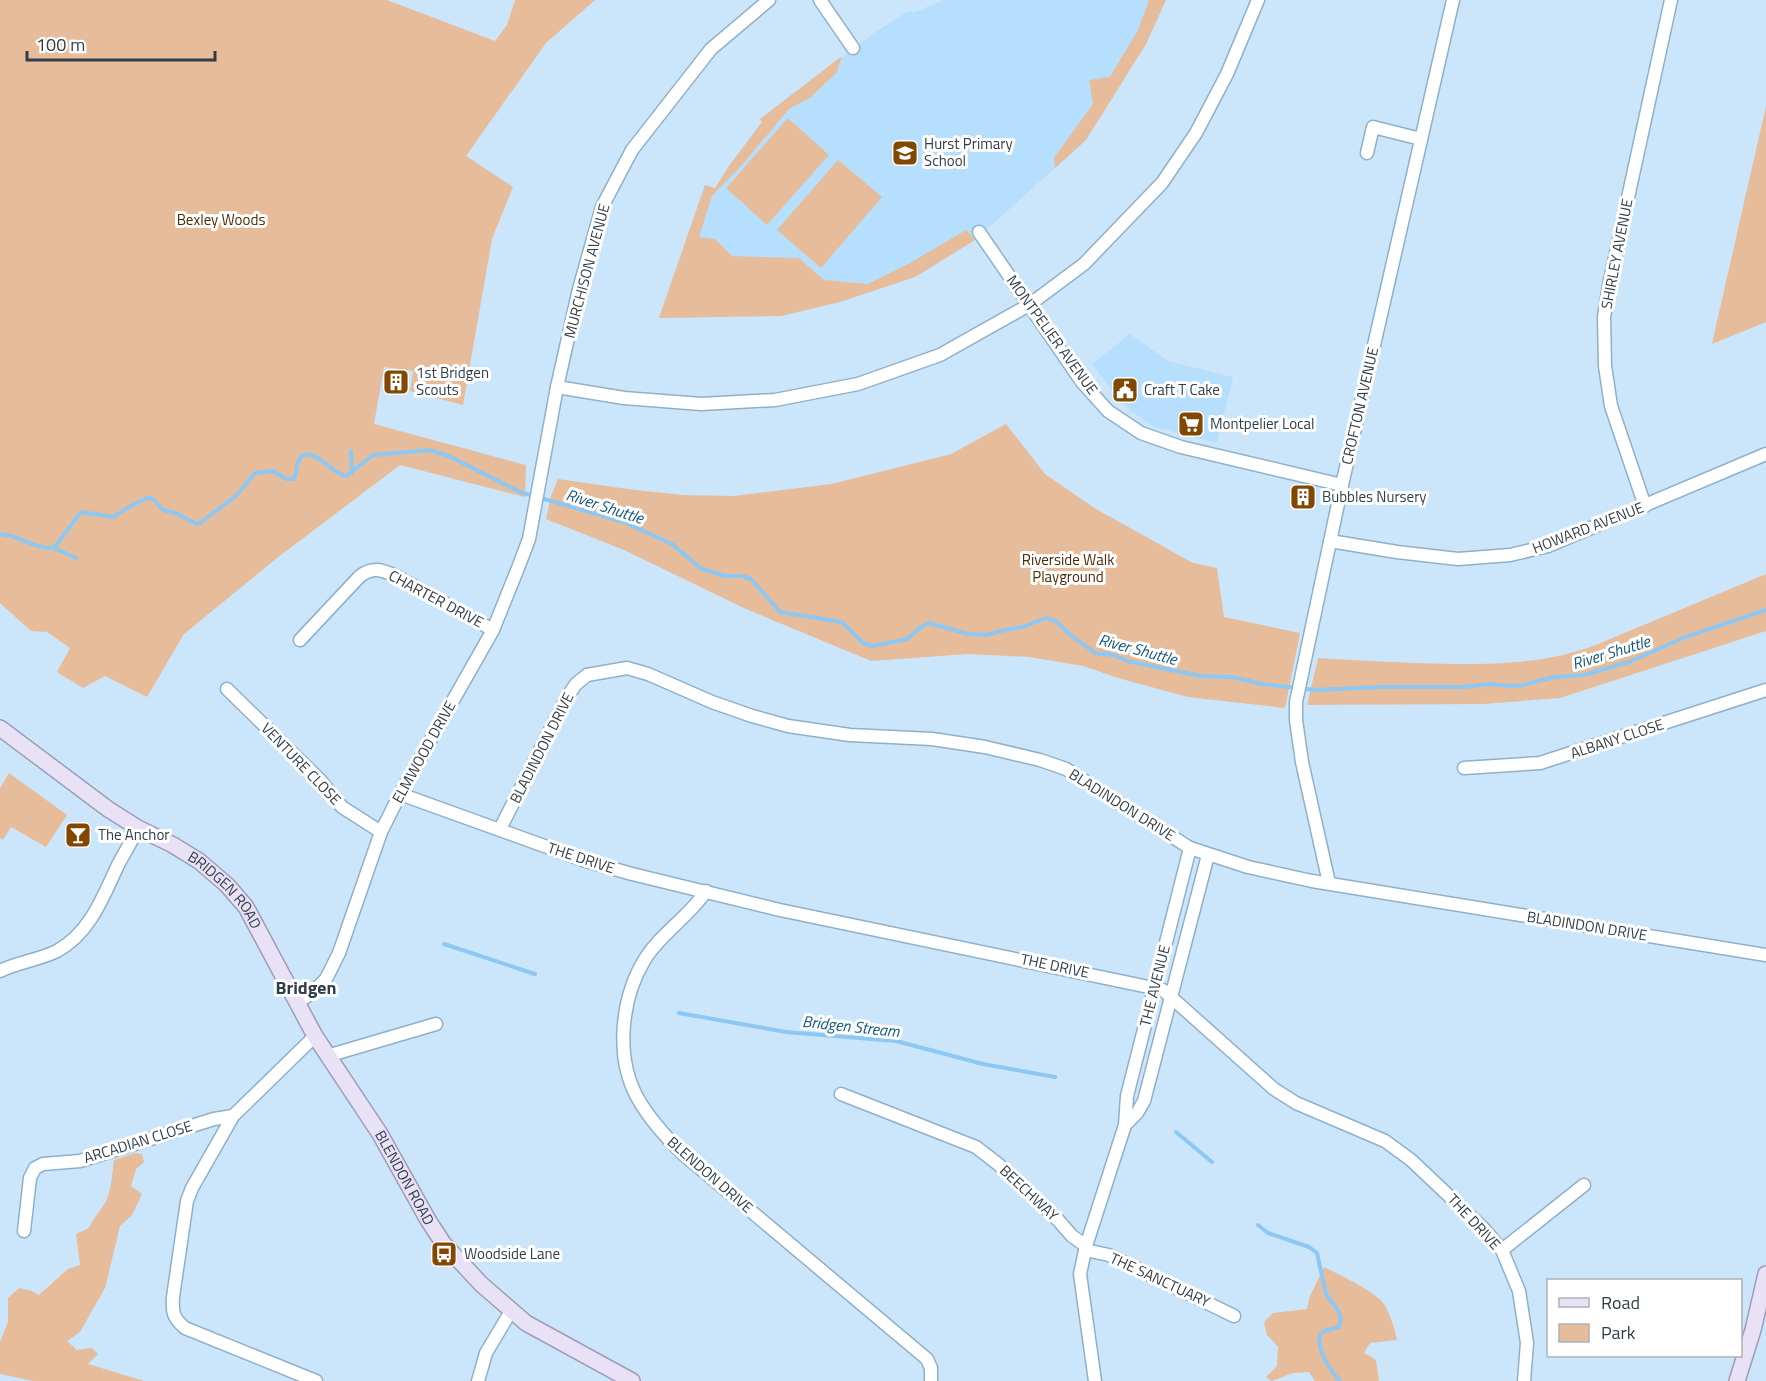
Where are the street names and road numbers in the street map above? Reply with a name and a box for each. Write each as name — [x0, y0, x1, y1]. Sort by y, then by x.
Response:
street label: SHIRLEY AVENUE — [1595, 197, 1638, 311]
street label: MURCHISON AVENUE — [557, 201, 616, 341]
street label: MONTPELIER AVENUE — [1001, 270, 1104, 399]
street label: CROFTON AVENUE — [1335, 345, 1384, 467]
street label: HOWARD AVENUE — [1529, 496, 1647, 559]
street label: CHARTER DRIVE — [385, 564, 488, 633]
street label: BLADINDON DRIVE — [504, 688, 579, 807]
street label: ELMWOOD DRIVE — [386, 696, 461, 807]
street label: ALBANY CLOSE — [1567, 713, 1667, 764]
street label: VENTURE CLOSE — [256, 717, 347, 810]
street label: BLADINDON DRIVE — [1065, 763, 1180, 847]
street label: THE DRIVE — [545, 836, 618, 879]
street label: BRIDGEN ROAD — [184, 845, 268, 933]
street label: BLADINDON DRIVE — [1525, 905, 1649, 946]
street label: THE AVENUE — [1133, 943, 1176, 1029]
street label: THE DRIVE — [1019, 947, 1091, 984]
street label: ARCADIAN CLOSE — [81, 1114, 195, 1169]
street label: BLENDON ROAD — [369, 1126, 441, 1229]
street label: BLENDON DRIVE — [662, 1131, 758, 1219]
street label: BEECHWAY — [995, 1159, 1064, 1226]
street label: THE DRIVE — [1442, 1188, 1506, 1255]
street label: THE SANCTUARY — [1106, 1246, 1214, 1313]

